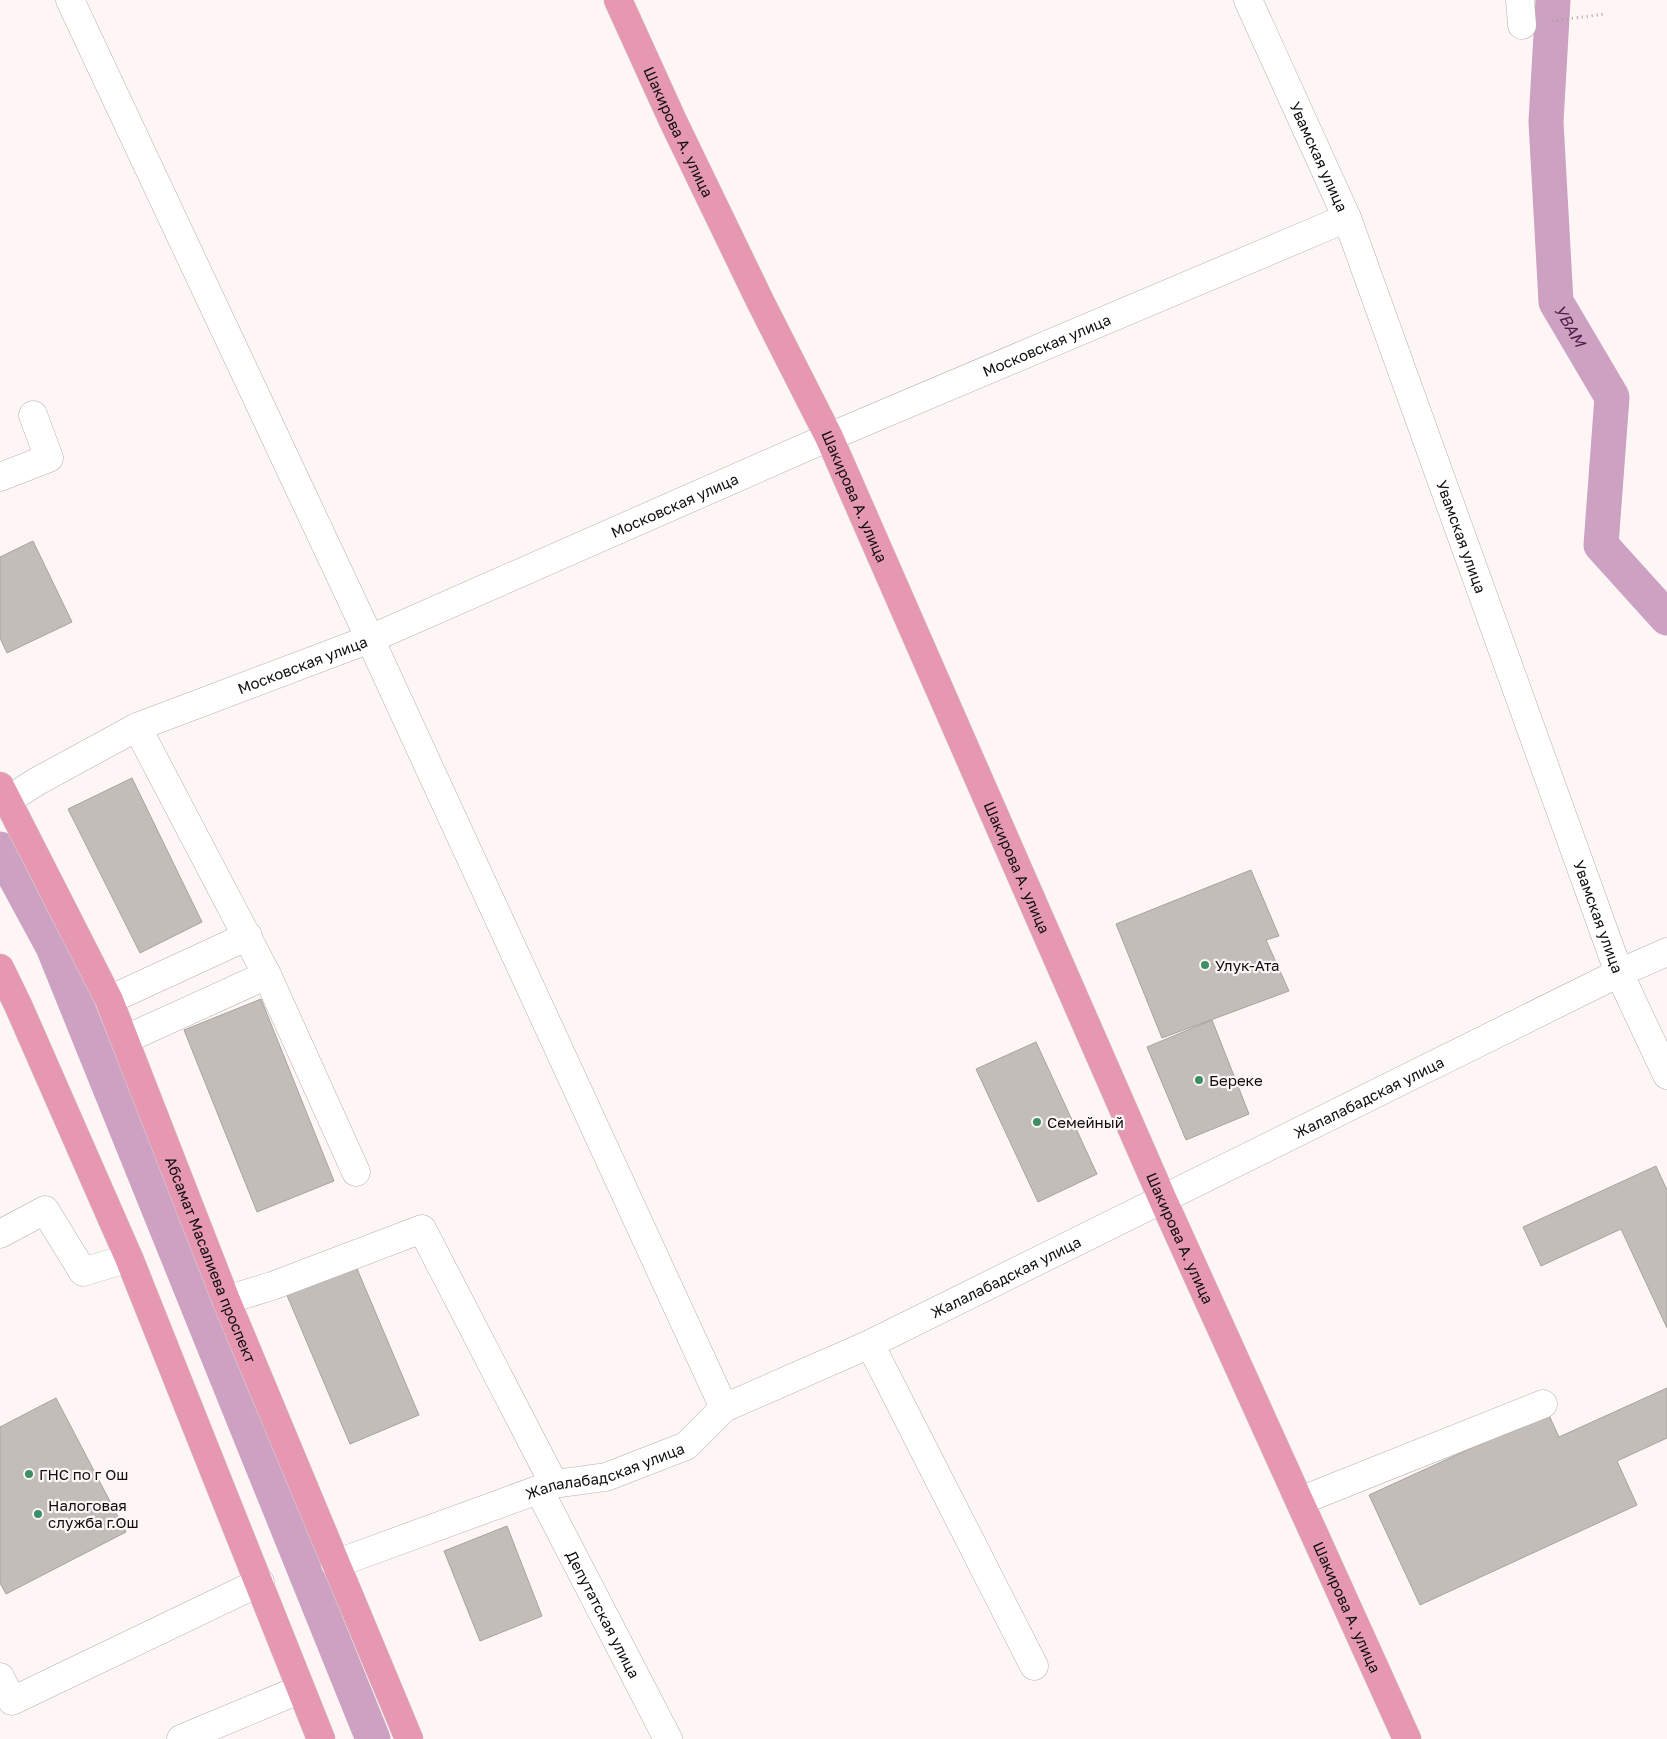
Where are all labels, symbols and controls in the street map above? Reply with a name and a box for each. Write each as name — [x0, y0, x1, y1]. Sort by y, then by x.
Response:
street label: Шакирова А. улица — [640, 64, 717, 200]
street label: Увамская улица — [1286, 99, 1352, 214]
water label: УВАМ — [1550, 301, 1591, 352]
street label: Московская улица — [980, 310, 1113, 380]
street label: Шакирова А. улица — [818, 427, 892, 565]
street label: Московская улица — [608, 469, 741, 541]
street label: Увамская улица — [1433, 478, 1490, 595]
street label: Московская улица — [235, 632, 370, 697]
street label: Шакирова А. улица — [981, 798, 1054, 936]
street label: Увамская улица — [1570, 858, 1627, 976]
place label: Улук-Ата — [1215, 956, 1279, 974]
marker: Улук-Ата — [1199, 959, 1211, 971]
street label: Жалалабадская улица — [1291, 1052, 1447, 1142]
place label: Береке — [1209, 1071, 1263, 1089]
marker: Береке — [1193, 1074, 1205, 1086]
place label: Семейный — [1047, 1113, 1124, 1131]
marker: Семейный — [1031, 1116, 1043, 1128]
street label: Абсамат Масалиева проспект — [162, 1154, 260, 1366]
street label: Шакирова А. улица — [1143, 1169, 1218, 1307]
street label: Жалалабадская улица — [928, 1232, 1084, 1322]
street label: Жалалабадская улица — [523, 1439, 687, 1503]
place label: ГНС по г Ош — [39, 1465, 128, 1483]
marker: ГНС по г Ош — [23, 1468, 35, 1480]
place label: Налоговая служба г.Ош — [48, 1496, 139, 1531]
marker: Налоговая служба г.Ош — [32, 1508, 44, 1520]
street label: Шакирова А. улица — [1310, 1538, 1385, 1676]
street label: Депутатская улица — [563, 1547, 644, 1681]

